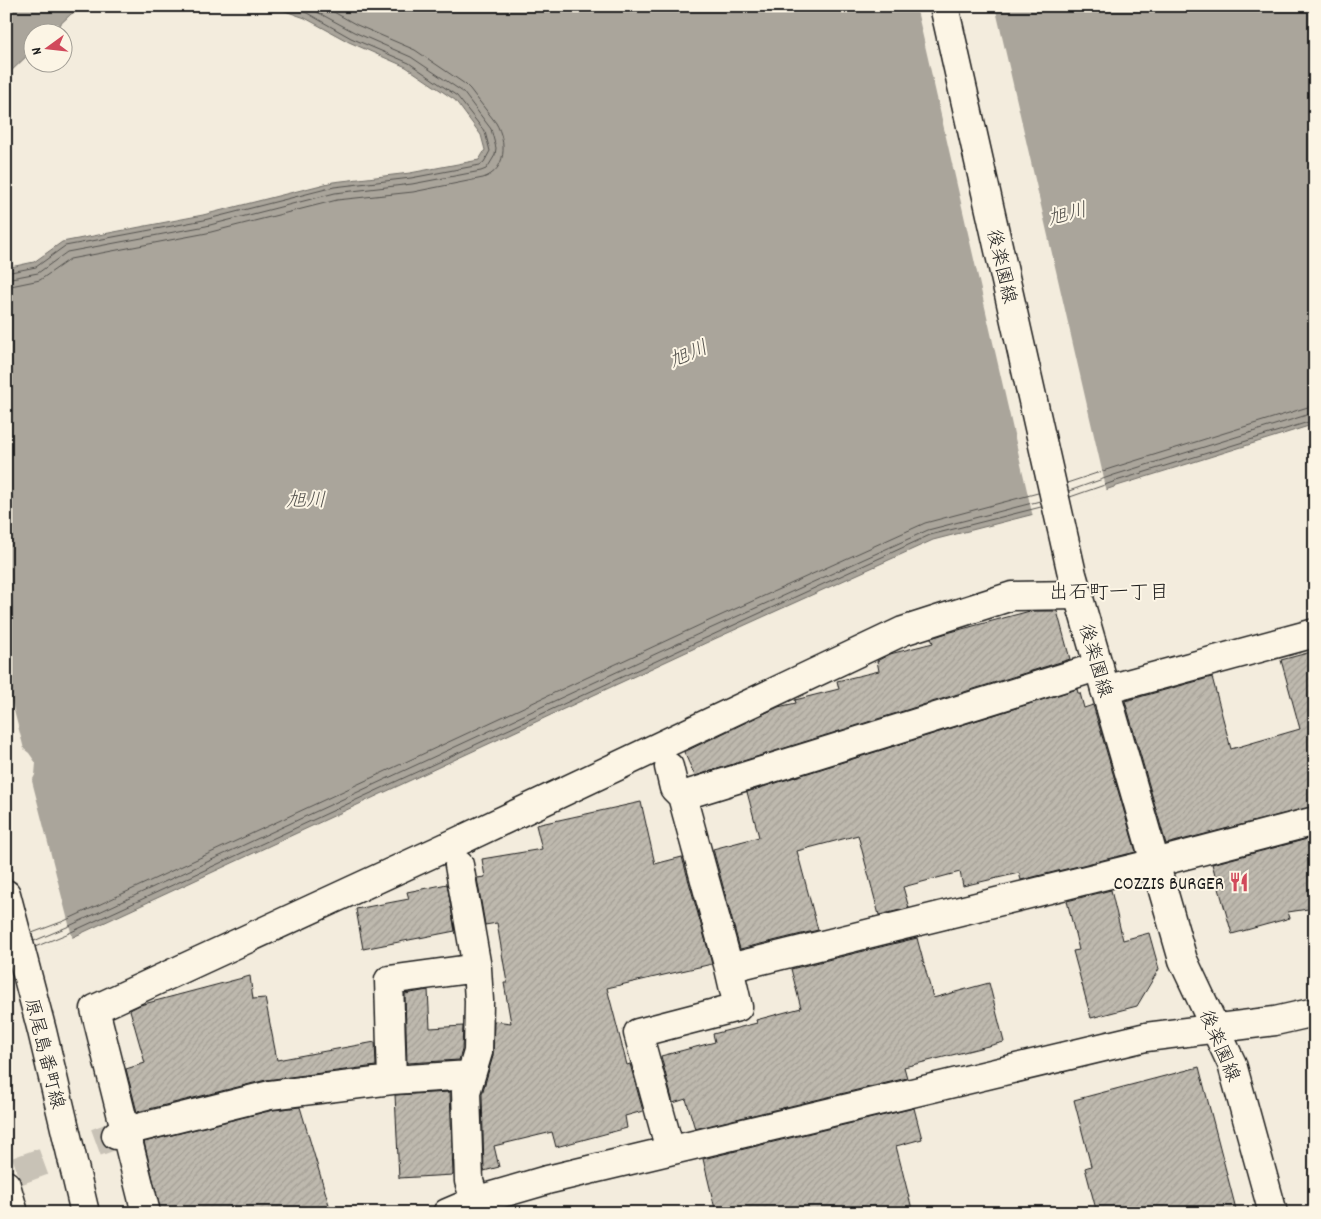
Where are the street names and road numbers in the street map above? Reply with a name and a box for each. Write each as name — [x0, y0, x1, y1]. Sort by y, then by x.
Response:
street label: 後楽園線 — [978, 227, 1021, 307]
street label: 後楽園線 — [1070, 621, 1117, 701]
street label: 原尾島番町線 — [16, 995, 69, 1112]
street label: 後楽園線 — [1191, 1006, 1245, 1087]

